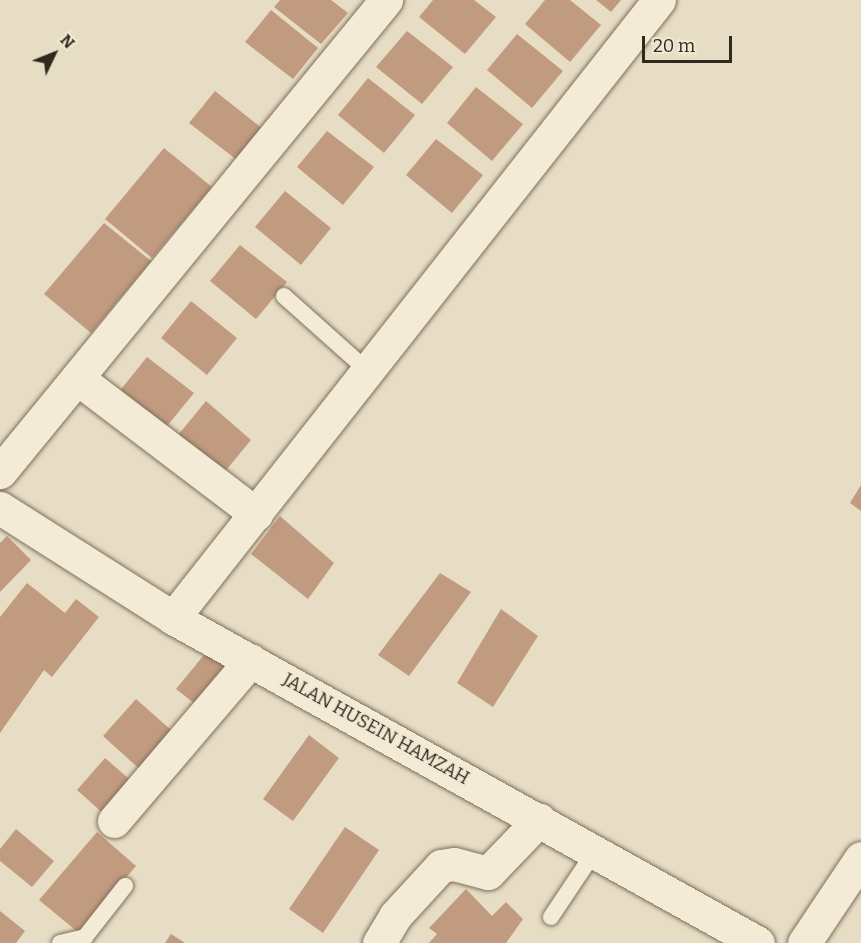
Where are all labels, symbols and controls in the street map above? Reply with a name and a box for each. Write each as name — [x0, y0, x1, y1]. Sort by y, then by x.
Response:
north arrow — [24, 24, 84, 84]
scale bar — [645, 24, 735, 62]
text: N — [56, 30, 79, 52]
text: 20 m — [653, 35, 695, 57]
street label: JALAN HUSEIN HAMZAH — [279, 669, 473, 789]

